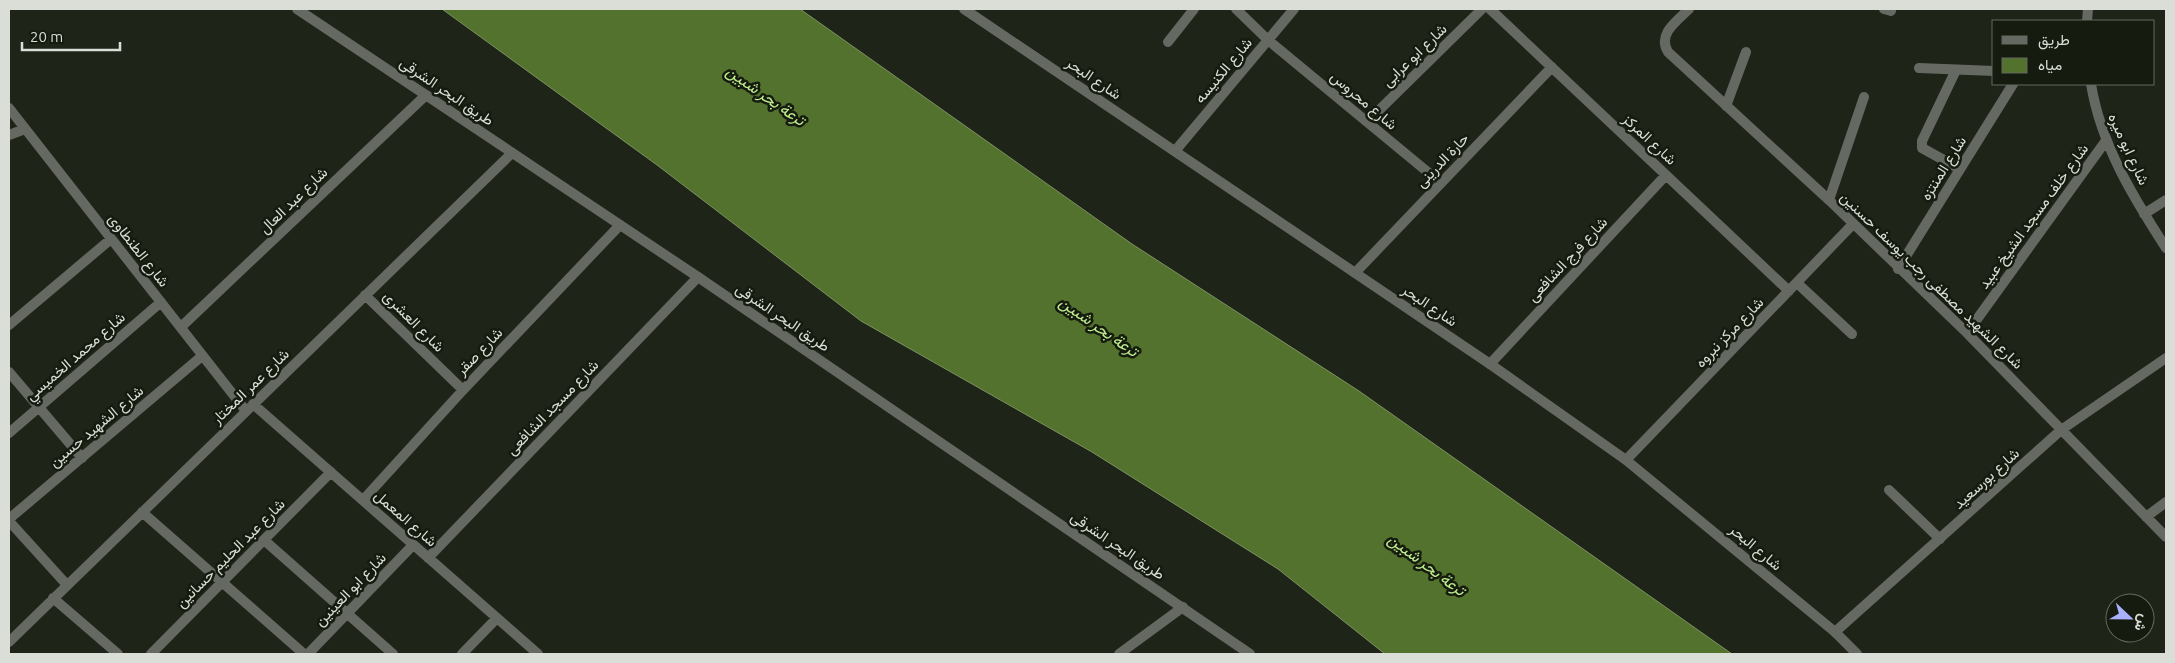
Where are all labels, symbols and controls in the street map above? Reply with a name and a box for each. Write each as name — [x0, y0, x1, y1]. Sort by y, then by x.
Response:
scale bar — [22, 20, 120, 52]
street label: شارع ابو عرابى — [1378, 20, 1452, 92]
legend — [1992, 20, 2155, 85]
text: 20 m — [30, 28, 63, 45]
text: طريق — [2038, 31, 2070, 50]
street label: شارع الكنيسه — [1191, 34, 1258, 108]
street label: طريق البحر الشرقى — [396, 53, 497, 130]
street label: شارع البحر — [1061, 53, 1125, 105]
text: مياه — [2038, 56, 2062, 74]
water label: ترعة بحر شبين — [722, 61, 810, 132]
street label: شارع محروس — [1325, 67, 1401, 135]
street label: شارع المركز — [1617, 109, 1680, 170]
street label: شارع ابو ميره — [2102, 110, 2153, 189]
street label: حارة الدرينى — [1412, 129, 1473, 192]
street label: شارع المنتزه — [1917, 133, 1972, 205]
street label: شارع خلف مسجد الشيخ عبيد — [1975, 140, 2094, 294]
street label: شارع عبد العال — [255, 163, 333, 239]
street label: شارع الشهيد مصطفى رجب يوسف حسنين — [1835, 188, 2027, 374]
street label: شارع الطنطاوى — [103, 210, 173, 292]
street label: شارع فرج الشافعى — [1524, 213, 1613, 307]
street label: طريق البحر الشرقى — [732, 279, 833, 356]
street label: شارع البحر — [1397, 280, 1461, 332]
street label: شارع العشرى — [378, 287, 448, 357]
water label: ترعة بحر شبين — [1055, 292, 1143, 363]
street label: شارع مركز نبروه — [1691, 293, 1769, 373]
street label: شارع محمد الخميسي — [22, 308, 132, 408]
street label: شارع صقر — [452, 324, 508, 381]
street label: شارع عمر المختار — [207, 345, 294, 430]
street label: شارع مسجد الشافعى — [502, 356, 604, 460]
street label: شارع الشهيد حسين — [45, 381, 149, 473]
street label: شارع بورسعيد — [1950, 444, 2024, 514]
street label: شارع المعمل — [369, 486, 441, 552]
street label: شارع عبد الحليم حسانين — [172, 495, 290, 613]
street label: طريق البحر الشرقى — [1067, 507, 1168, 584]
street label: شارع البحر — [1724, 520, 1786, 576]
water label: ترعة بحر شبين — [1384, 529, 1471, 602]
street label: شارع ابو العينين — [311, 549, 391, 631]
north arrow — [2105, 593, 2155, 643]
text: ش — [2130, 612, 2153, 634]

